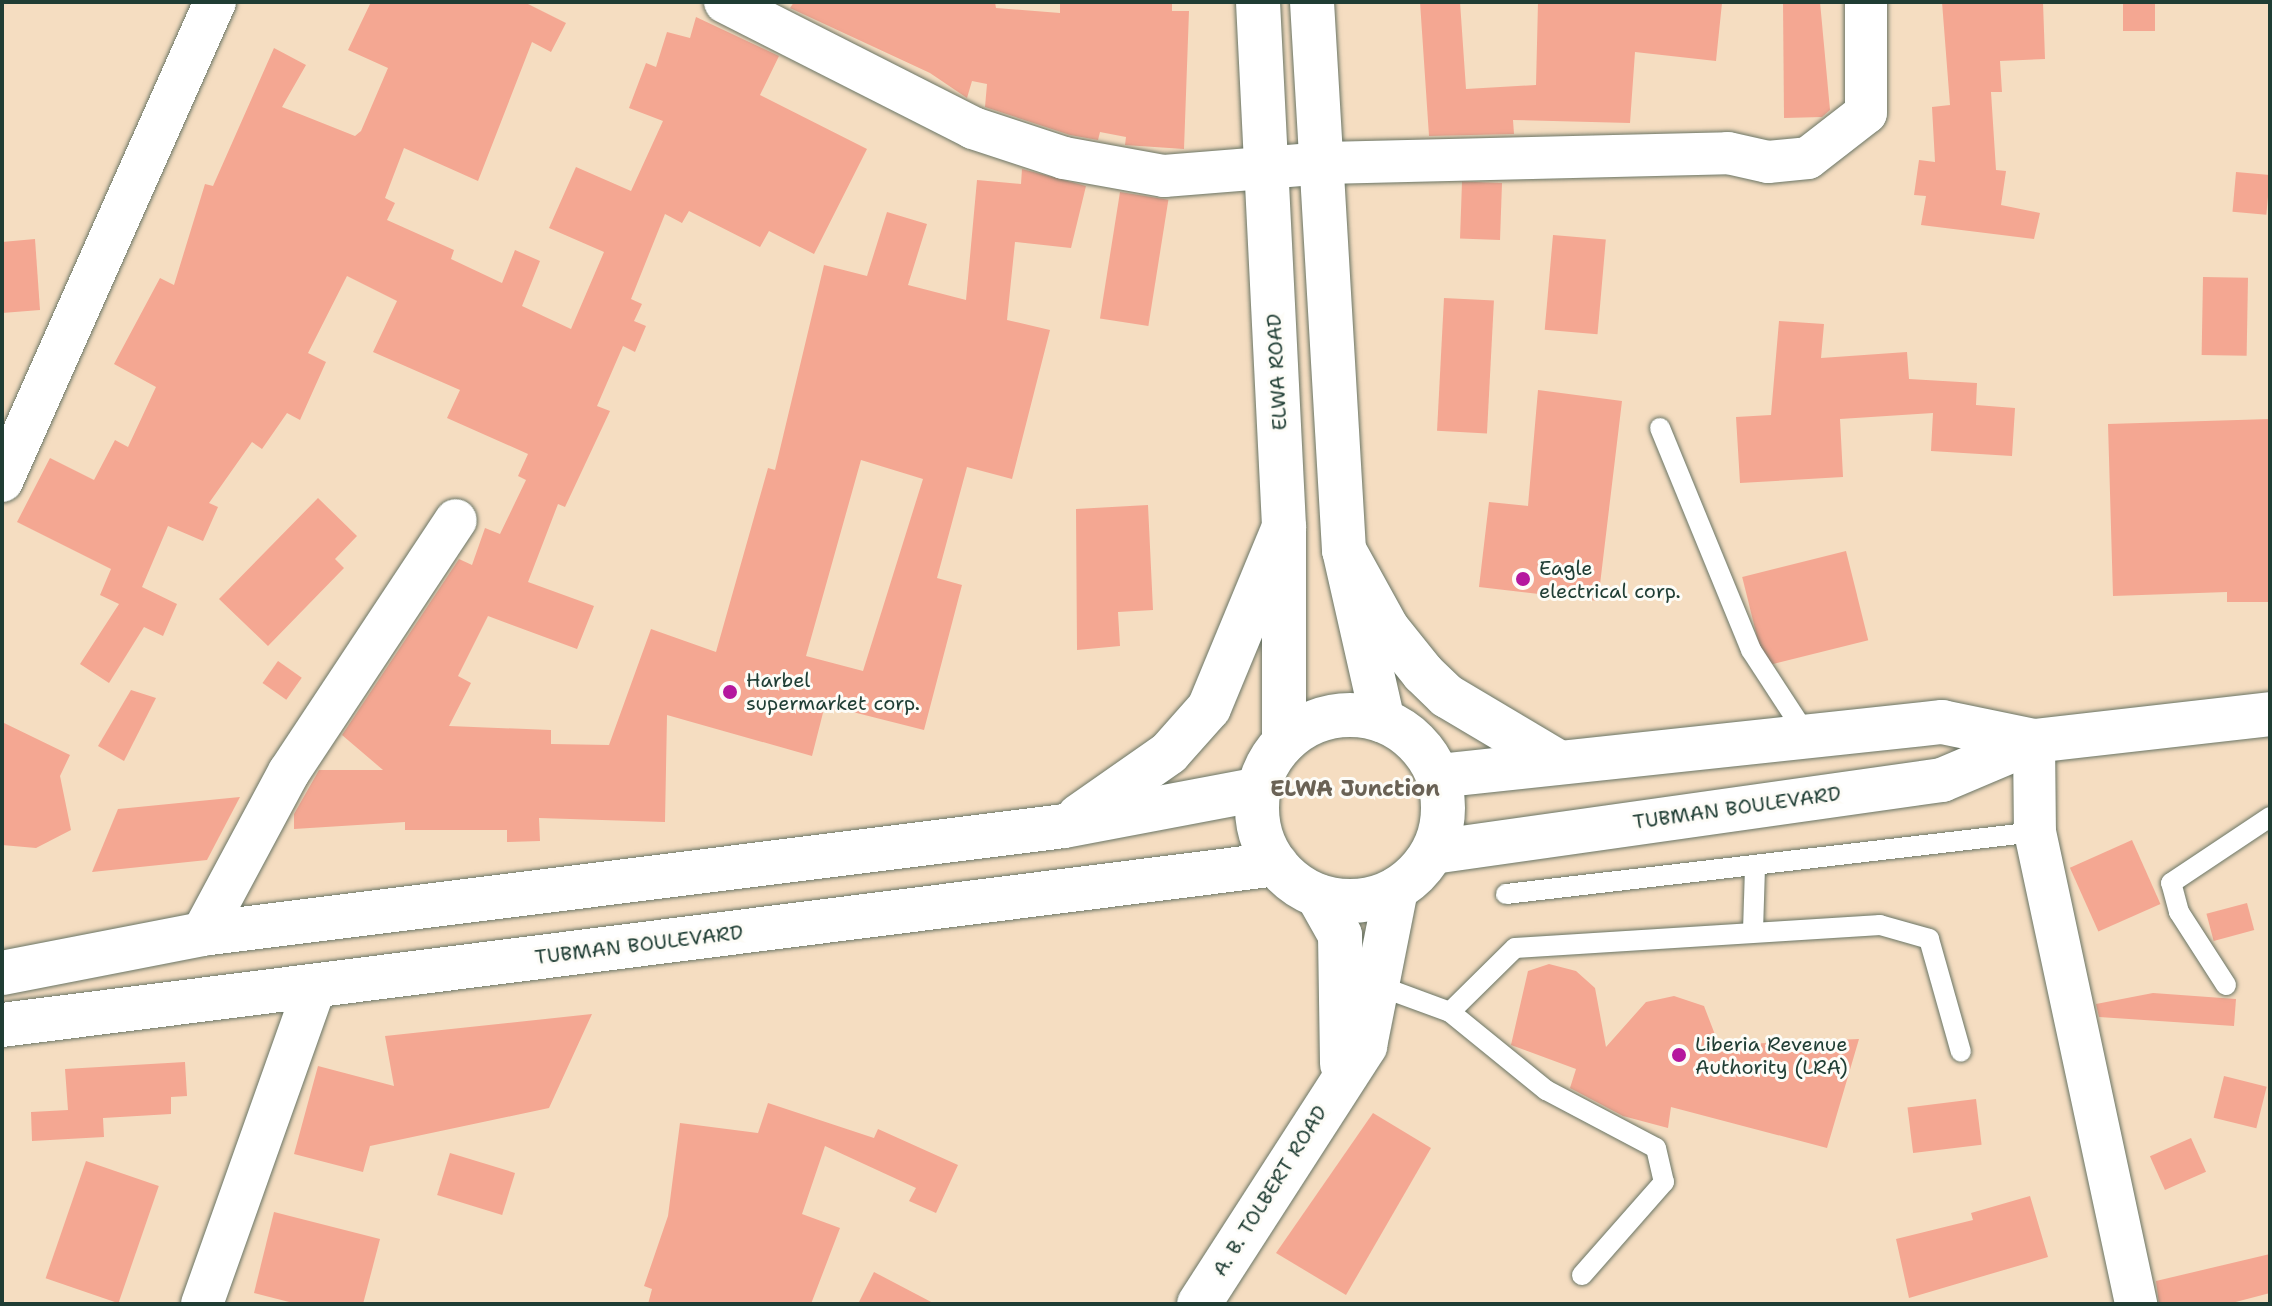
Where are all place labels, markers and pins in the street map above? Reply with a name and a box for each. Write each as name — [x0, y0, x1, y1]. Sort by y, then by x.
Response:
place label: Eagle electrical corp. — [1539, 556, 1681, 603]
marker: Eagle electrical corp. — [1514, 570, 1532, 588]
place label: Harbel supermarket corp. — [746, 668, 920, 715]
marker: Harbel supermarket corp. — [721, 683, 739, 701]
place label: Liberia Revenue Authority (LRA) — [1695, 1032, 1848, 1079]
marker: Liberia Revenue Authority (LRA) — [1670, 1046, 1688, 1064]

